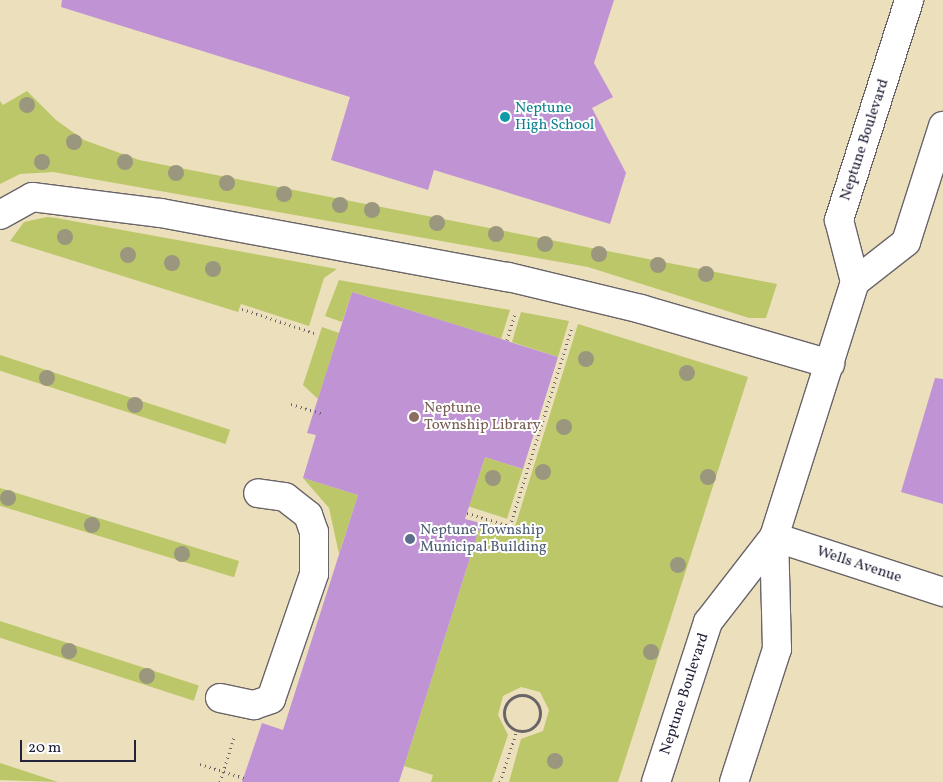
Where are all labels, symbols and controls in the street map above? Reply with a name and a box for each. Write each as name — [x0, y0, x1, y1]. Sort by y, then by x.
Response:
street label: Neptune Boulevard — [837, 77, 893, 203]
place label: Neptune High School — [515, 99, 594, 134]
marker: Neptune High School — [499, 111, 511, 123]
place label: Neptune Township Library — [424, 399, 541, 434]
marker: Neptune Township Library — [408, 411, 420, 423]
place label: Neptune Township Municipal Building — [420, 521, 547, 556]
marker: Neptune Township Municipal Building — [404, 533, 416, 545]
street label: Wells Avenue — [814, 543, 904, 587]
street label: Neptune Boulevard — [657, 631, 713, 757]
scale bar — [22, 730, 139, 762]
text: 20 m — [28, 738, 61, 759]

